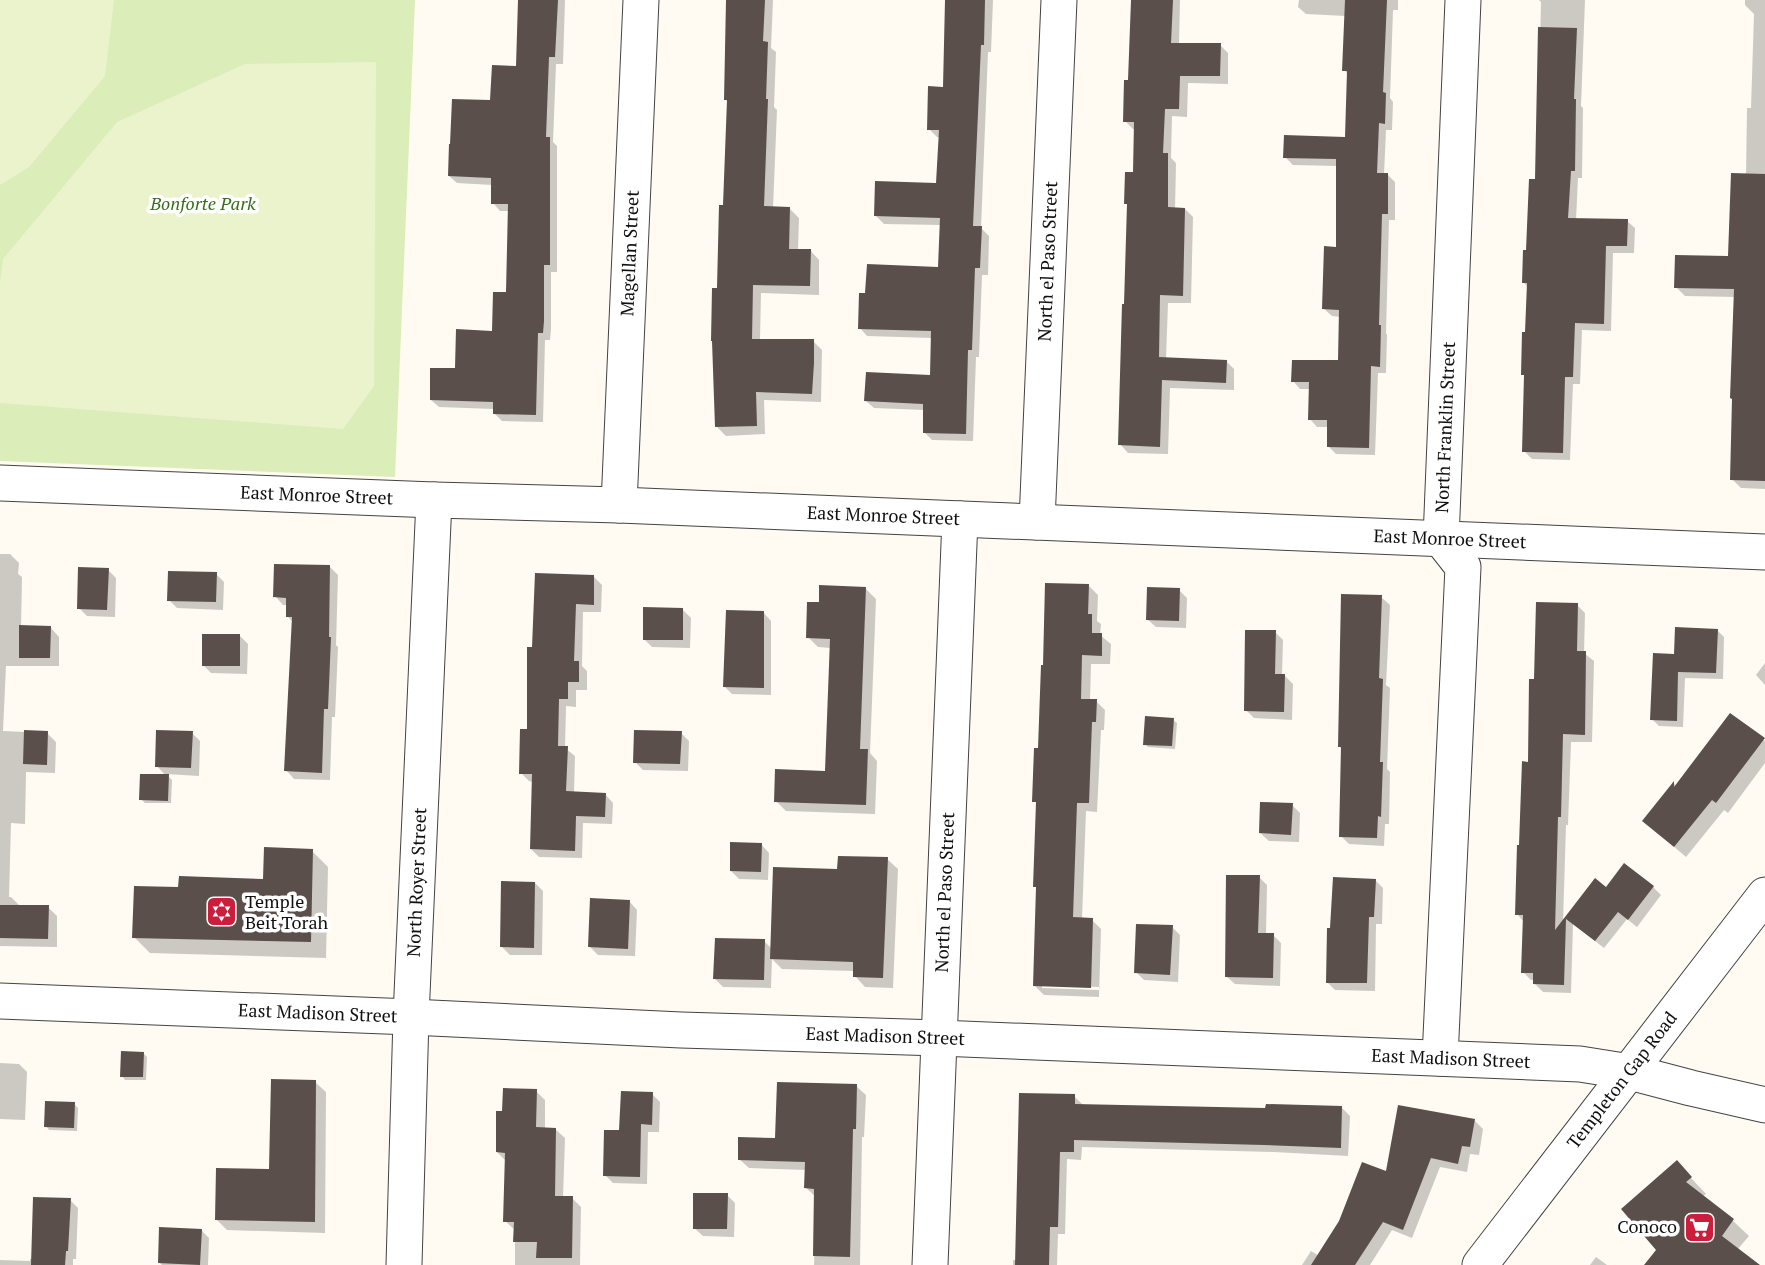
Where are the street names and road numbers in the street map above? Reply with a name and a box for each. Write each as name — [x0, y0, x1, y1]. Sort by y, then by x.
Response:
street label: North el Paso Street — [1032, 180, 1062, 342]
street label: Magellan Street — [614, 189, 644, 317]
street label: North Franklin Street — [1429, 341, 1460, 513]
street label: East Monroe Street — [240, 479, 394, 509]
street label: East Monroe Street — [806, 500, 961, 530]
street label: East Monroe Street — [1373, 523, 1527, 553]
street label: North Royer Street — [401, 807, 431, 957]
street label: North el Paso Street — [929, 811, 959, 973]
street label: East Madison Street — [238, 997, 398, 1027]
street label: Templeton Gap Road — [1561, 1006, 1682, 1153]
street label: East Madison Street — [805, 1021, 966, 1050]
street label: East Madison Street — [1371, 1043, 1531, 1073]

